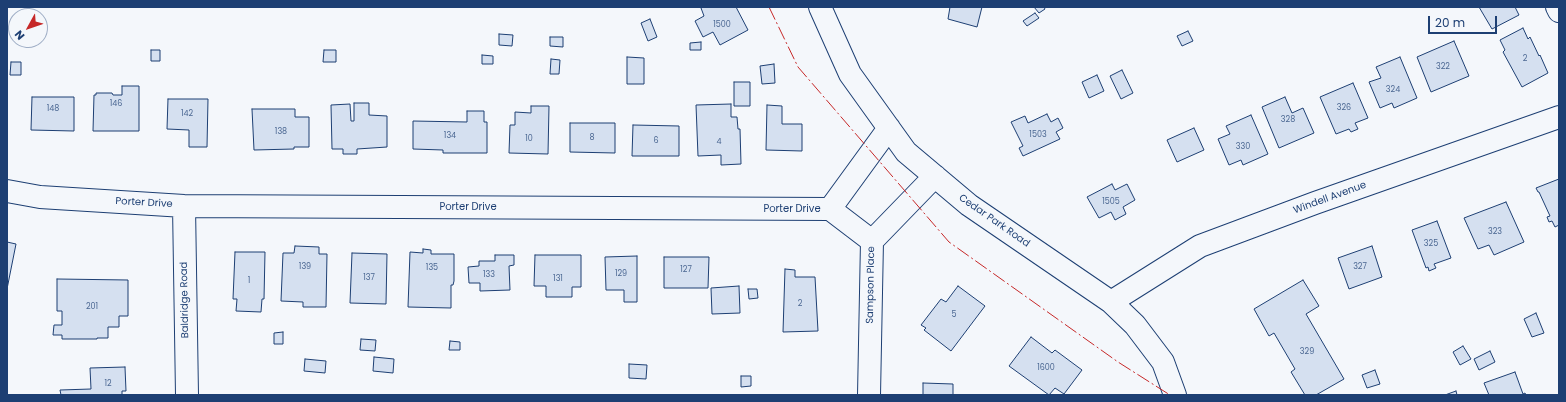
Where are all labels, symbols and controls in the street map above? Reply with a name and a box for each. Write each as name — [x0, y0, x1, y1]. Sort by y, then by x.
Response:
north arrow — [8, 8, 48, 48]
scale bar — [1430, 8, 1499, 34]
text: 20 m — [1435, 14, 1465, 31]
house number: 1500 — [713, 20, 731, 30]
text: N — [11, 27, 28, 43]
house number: 2 — [1523, 54, 1527, 64]
house number: 322 — [1436, 62, 1450, 72]
house number: 324 — [1386, 85, 1400, 95]
house number: 146 — [110, 99, 122, 109]
house number: 326 — [1337, 103, 1351, 113]
house number: 148 — [47, 104, 59, 114]
house number: 142 — [181, 109, 193, 119]
house number: 328 — [1281, 115, 1295, 125]
house number: 138 — [275, 127, 287, 137]
house number: 1503 — [1029, 130, 1047, 140]
house number: 134 — [444, 131, 456, 141]
house number: 8 — [589, 133, 595, 143]
house number: 10 — [525, 134, 533, 144]
house number: 6 — [653, 136, 659, 146]
house number: 4 — [716, 137, 722, 147]
house number: 330 — [1236, 142, 1250, 152]
street label: Windell Avenue — [1292, 179, 1368, 217]
street label: Cedar Park Road — [956, 192, 1032, 250]
street label: Porter Drive — [115, 196, 173, 210]
house number: 1505 — [1102, 197, 1120, 207]
street label: Porter Drive — [439, 201, 497, 213]
street label: Porter Drive — [763, 203, 821, 215]
house number: 323 — [1488, 227, 1502, 237]
house number: 325 — [1424, 239, 1438, 249]
street label: Sampson Place — [864, 246, 878, 324]
street label: Baldridge Road — [178, 262, 192, 338]
house number: 139 — [299, 262, 311, 272]
house number: 327 — [1353, 262, 1367, 272]
house number: 135 — [426, 263, 438, 273]
house number: 127 — [680, 265, 692, 275]
house number: 129 — [615, 269, 627, 279]
house number: 133 — [483, 270, 495, 280]
house number: 137 — [363, 273, 375, 283]
house number: 131 — [553, 274, 563, 284]
house number: 1 — [248, 276, 250, 286]
house number: 2 — [798, 299, 802, 309]
house number: 201 — [86, 302, 98, 312]
house number: 5 — [951, 310, 957, 320]
house number: 329 — [1300, 347, 1314, 357]
house number: 1600 — [1037, 363, 1055, 373]
house number: 12 — [104, 379, 112, 389]

